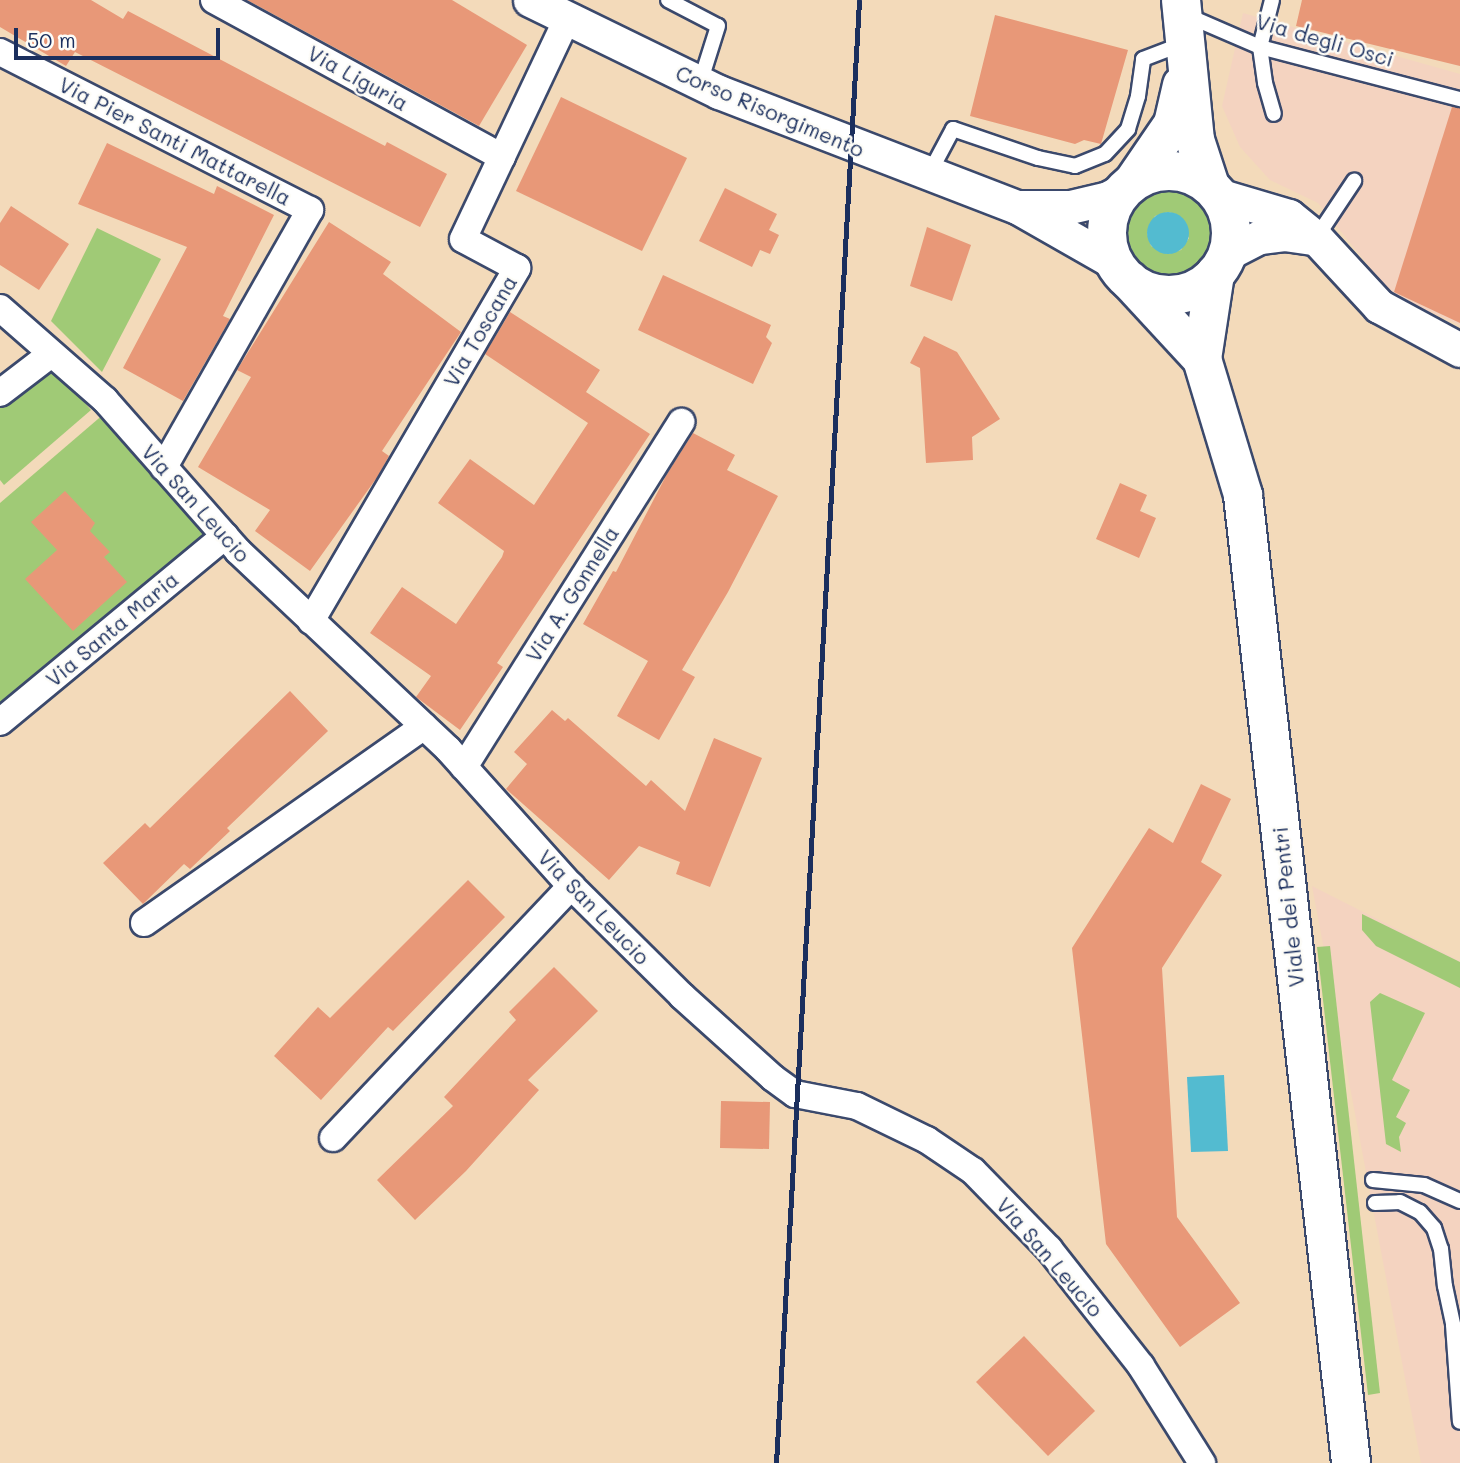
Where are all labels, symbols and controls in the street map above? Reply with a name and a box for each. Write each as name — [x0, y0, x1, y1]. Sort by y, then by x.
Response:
street label: Via degli Osci — [1253, 8, 1397, 72]
scale bar — [18, 14, 224, 58]
text: 50 m — [27, 26, 76, 53]
street label: Via Liguria — [303, 40, 413, 116]
street label: Corso Risorgimento — [672, 60, 868, 162]
street label: Via Pier Santi Mattarella — [55, 71, 295, 211]
street label: Via Toscana — [438, 271, 522, 391]
street label: Via San Leucio — [137, 439, 255, 567]
street label: Via A. Gonnella — [520, 522, 624, 666]
street label: Via Santa Maria — [41, 566, 183, 692]
street label: Viale dei Pentri — [1267, 826, 1309, 988]
street label: Via San Leucio — [533, 844, 655, 970]
street label: Via San Leucio — [991, 1192, 1109, 1322]

